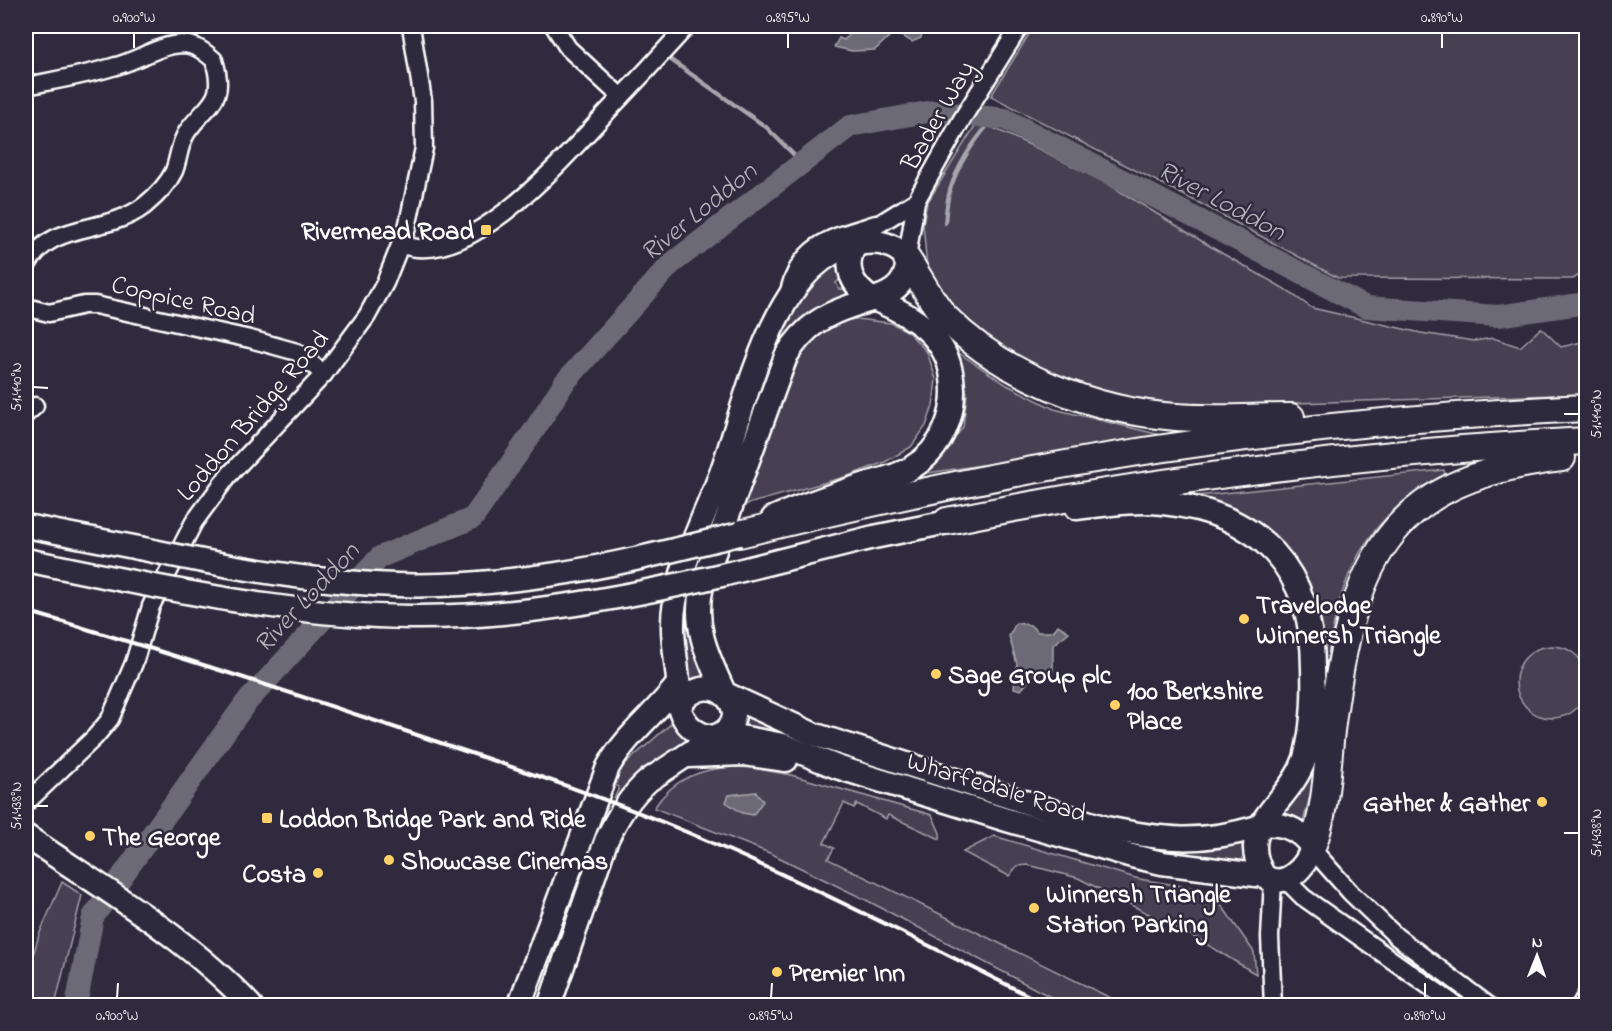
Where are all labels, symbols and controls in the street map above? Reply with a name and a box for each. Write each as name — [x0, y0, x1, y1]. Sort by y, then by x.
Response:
text: 0.900°W — [113, 7, 155, 29]
text: 0.895°W — [766, 7, 810, 29]
text: 0.890°W — [1421, 7, 1463, 29]
street label: Bader Way — [892, 55, 986, 179]
water label: River Loddon — [1150, 152, 1292, 253]
water label: River Loddon — [633, 153, 767, 272]
place label: Rivermead Road — [301, 214, 474, 252]
marker: Rivermead Road — [479, 223, 493, 237]
street label: Coppice Road — [107, 267, 260, 337]
street label: Loddon Bridge Road — [169, 323, 340, 511]
text: 51.440°N — [6, 362, 28, 412]
text: 51.440°N — [1586, 389, 1608, 439]
water label: River Loddon — [246, 534, 370, 663]
place label: Travelodge Winnersh Triangle — [1256, 588, 1442, 657]
marker: Travelodge Winnersh Triangle — [1237, 612, 1251, 626]
place label: Sage Group plc — [948, 658, 1113, 697]
marker: Sage Group plc — [929, 667, 943, 681]
place label: 100 Berkshire Place — [1127, 674, 1264, 742]
marker: 100 Berkshire Place — [1108, 698, 1122, 712]
street label: Wharfedale Road — [902, 744, 1091, 834]
text: 51.438°N — [6, 782, 28, 830]
place label: Gather & Gather — [1363, 786, 1531, 824]
marker: Gather & Gather — [1535, 795, 1549, 809]
place label: Loddon Bridge Park and Ride — [279, 802, 587, 841]
text: 51.438°N — [1586, 809, 1608, 857]
marker: Loddon Bridge Park and Ride — [260, 811, 274, 825]
place label: The George — [102, 820, 222, 859]
marker: The George — [83, 829, 97, 843]
place label: Showcase Cinemas — [401, 844, 608, 882]
marker: Showcase Cinemas — [382, 853, 396, 867]
place label: Costa — [242, 857, 306, 895]
marker: Costa — [311, 866, 325, 880]
place label: Winnersh Triangle Station Parking — [1046, 877, 1232, 946]
marker: Winnersh Triangle Station Parking — [1027, 901, 1041, 915]
north arrow — [1507, 926, 1567, 986]
text: N — [1532, 931, 1543, 955]
place label: Premier Inn — [789, 956, 905, 994]
marker: Premier Inn — [770, 965, 784, 979]
text: 0.900°W — [96, 1005, 138, 1027]
text: 0.895°W — [749, 1005, 793, 1027]
text: 0.890°W — [1404, 1005, 1446, 1027]

